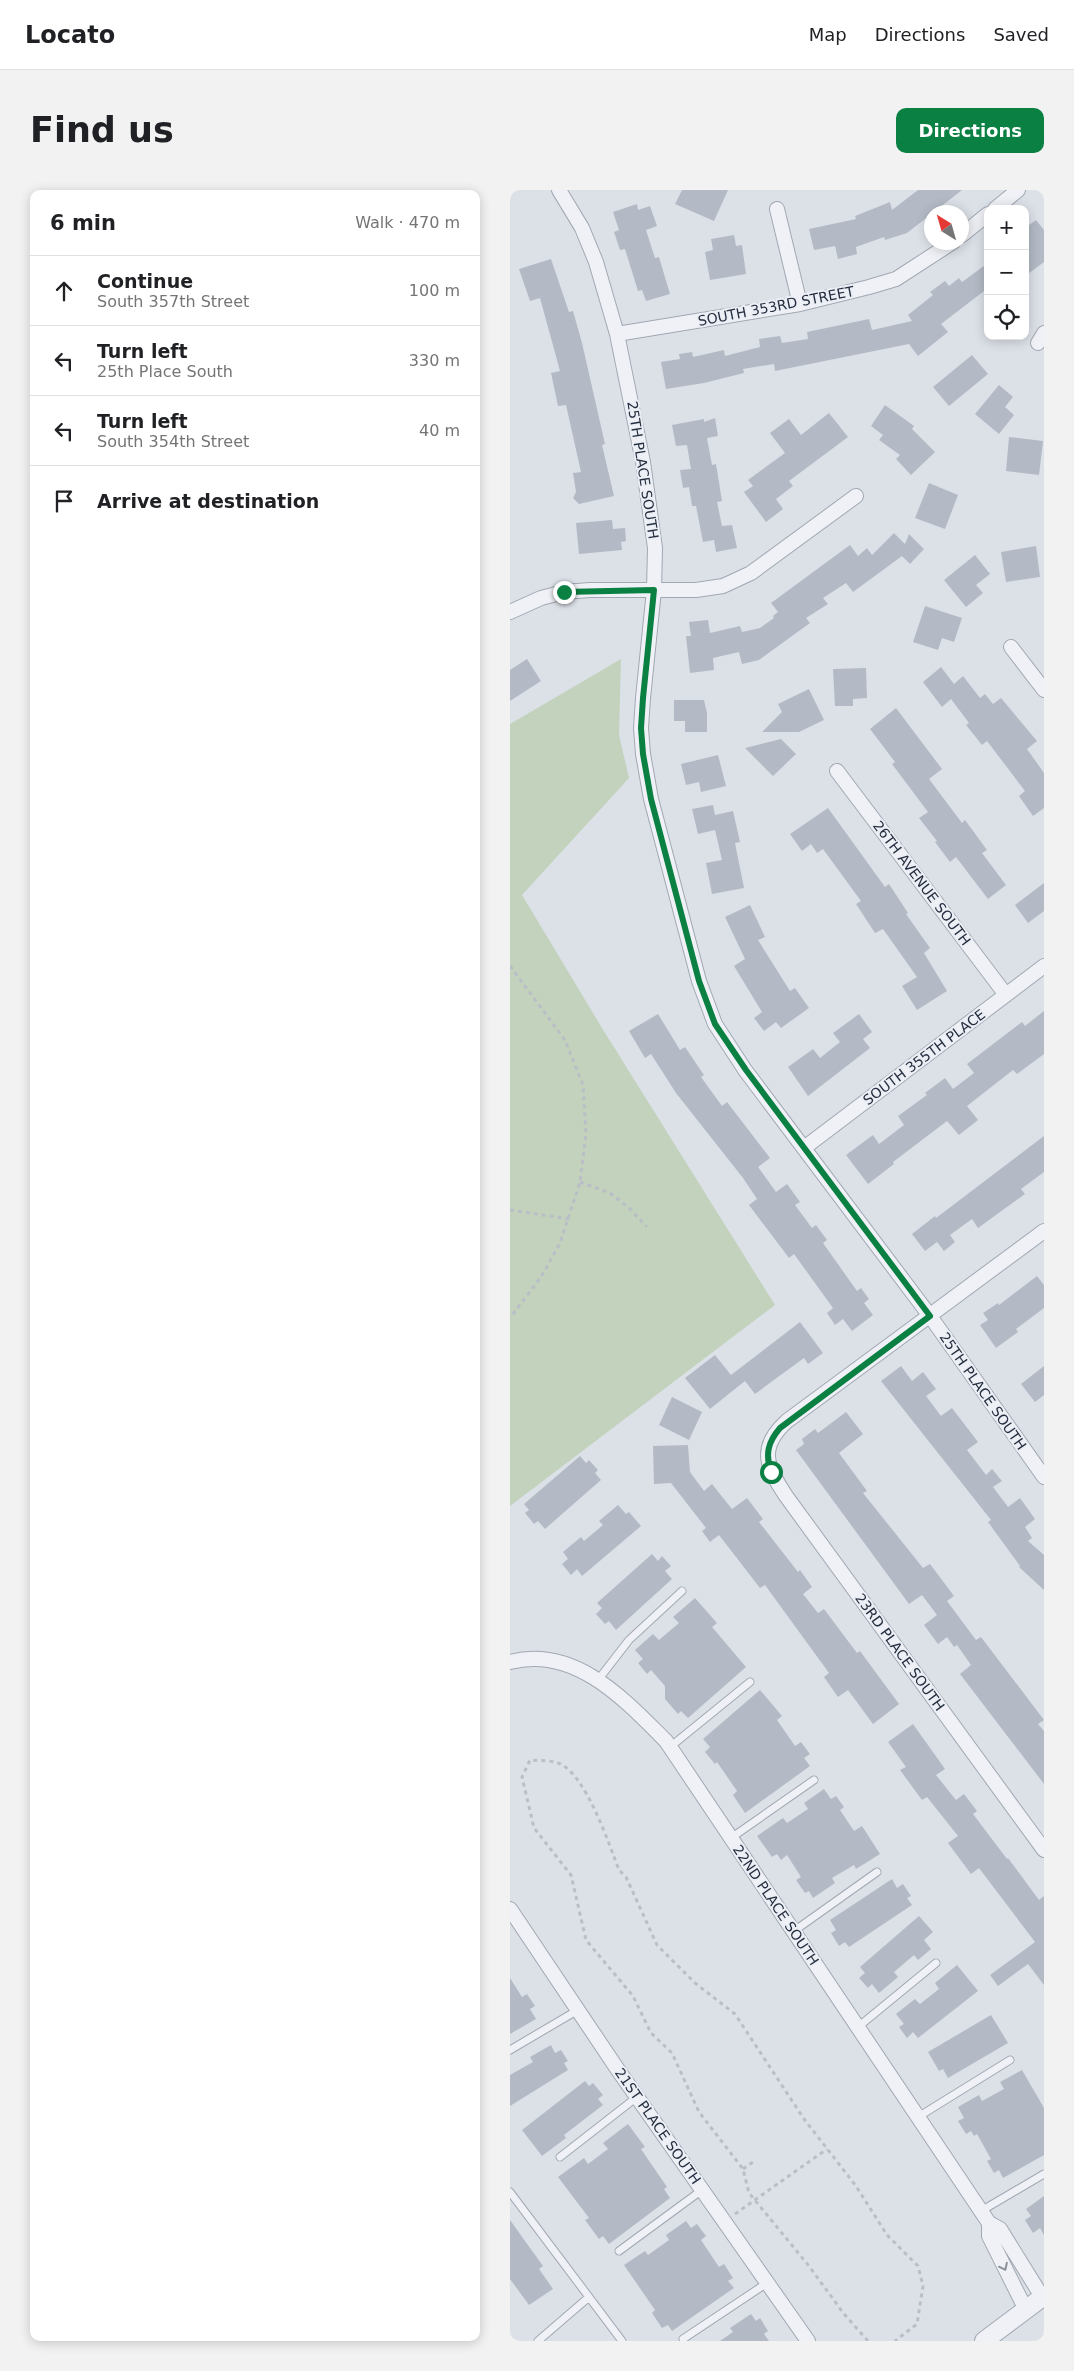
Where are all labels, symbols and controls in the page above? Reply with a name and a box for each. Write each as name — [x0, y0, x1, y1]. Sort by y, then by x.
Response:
text: Locato — [25, 21, 115, 49]
text: Map — [809, 24, 847, 45]
text: Directions — [875, 24, 965, 45]
text: Saved — [993, 24, 1049, 45]
button: Directions — [896, 108, 1044, 153]
text: Find us — [30, 110, 174, 150]
north arrow — [924, 205, 969, 250]
map controls — [984, 205, 1029, 340]
button: + — [984, 205, 1029, 250]
text: 6 min — [50, 211, 116, 235]
text: Walk · 470 m — [355, 213, 460, 232]
button: − — [984, 250, 1029, 295]
text: Continue — [97, 270, 193, 292]
icon: ahead — [50, 277, 78, 305]
text: 100 m — [409, 281, 460, 300]
street label: SOUTH 353RD STREET — [697, 283, 856, 329]
text: South 357th Street — [97, 292, 249, 311]
button: locate — [984, 295, 1029, 340]
text: Turn left — [97, 340, 188, 362]
icon: left — [50, 347, 78, 375]
text: 330 m — [409, 351, 460, 370]
text: 25th Place South — [97, 362, 233, 381]
street label: 25TH PLACE SOUTH — [624, 400, 662, 540]
text: Turn left — [97, 410, 188, 432]
icon: left — [50, 417, 78, 445]
text: 40 m — [419, 421, 460, 440]
text: South 354th Street — [97, 432, 249, 451]
icon: arrive — [50, 487, 78, 515]
text: Arrive at destination — [97, 490, 319, 512]
route end — [553, 581, 576, 604]
street label: 26TH AVENUE SOUTH — [870, 818, 974, 948]
street label: SOUTH 355TH PLACE — [860, 1006, 988, 1108]
street label: 25TH PLACE SOUTH — [936, 1329, 1030, 1453]
route start — [760, 1461, 783, 1484]
street label: 23RD PLACE SOUTH — [852, 1590, 948, 1714]
street label: 22ND PLACE SOUTH — [730, 1842, 822, 1968]
street label: 21ST PLACE SOUTH — [612, 2065, 704, 2187]
one-way arrow — [998, 2262, 1008, 2271]

